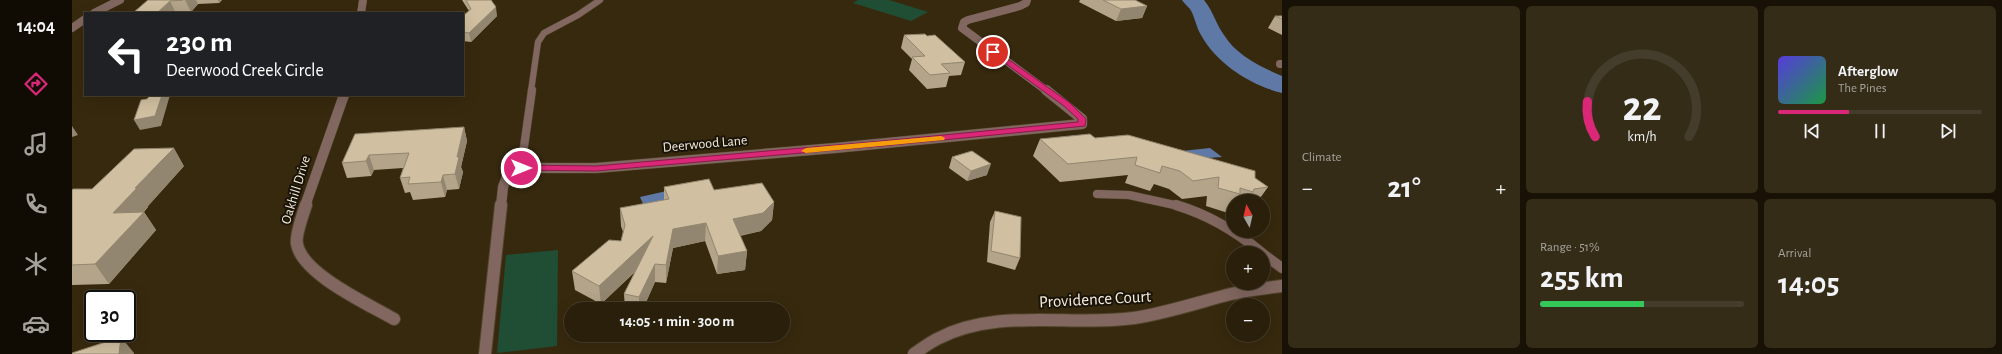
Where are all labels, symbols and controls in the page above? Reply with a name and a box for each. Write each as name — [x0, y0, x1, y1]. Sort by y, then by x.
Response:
text: 14:04 — [17, 18, 55, 36]
icon: left — [100, 28, 152, 80]
text: 230 m — [166, 29, 233, 57]
pin — [976, 35, 1010, 69]
icon: arrive — [982, 41, 1004, 63]
text: Deerwood Creek Circle — [166, 62, 324, 80]
text: Afterglow — [1838, 64, 1898, 79]
icon: directions — [22, 70, 50, 98]
text: The Pines — [1838, 82, 1887, 95]
text: 22 — [1622, 87, 1662, 128]
icon: previous — [1801, 120, 1823, 142]
icon: pause — [1869, 120, 1891, 142]
icon: next — [1937, 120, 1959, 142]
icon: music — [22, 130, 50, 158]
text: km/h — [1627, 130, 1657, 144]
street label: Deerwood Lane — [662, 133, 748, 155]
position arrow — [500, 147, 542, 189]
text: Climate — [1302, 151, 1341, 164]
street label: Oakhill Drive — [279, 154, 313, 226]
text: 21° — [1387, 173, 1421, 203]
text: − — [1302, 177, 1313, 199]
text: + — [1495, 177, 1506, 199]
icon: phone — [22, 190, 50, 218]
north arrow — [1226, 194, 1270, 238]
map controls — [1226, 194, 1270, 342]
text: Range · 51% — [1540, 241, 1600, 254]
button: + — [1226, 246, 1270, 290]
text: Arrival — [1778, 247, 1811, 260]
icon: climate — [22, 250, 50, 278]
text: 255 km — [1540, 263, 1624, 293]
text: 14:05 — [1778, 269, 1839, 299]
street label: Providence Court — [1038, 288, 1152, 310]
speed limit sign: 30 — [84, 290, 136, 342]
button: − — [1226, 298, 1270, 342]
icon: car — [22, 310, 50, 338]
text: 14:05 · 1 min · 300 m — [620, 314, 734, 329]

